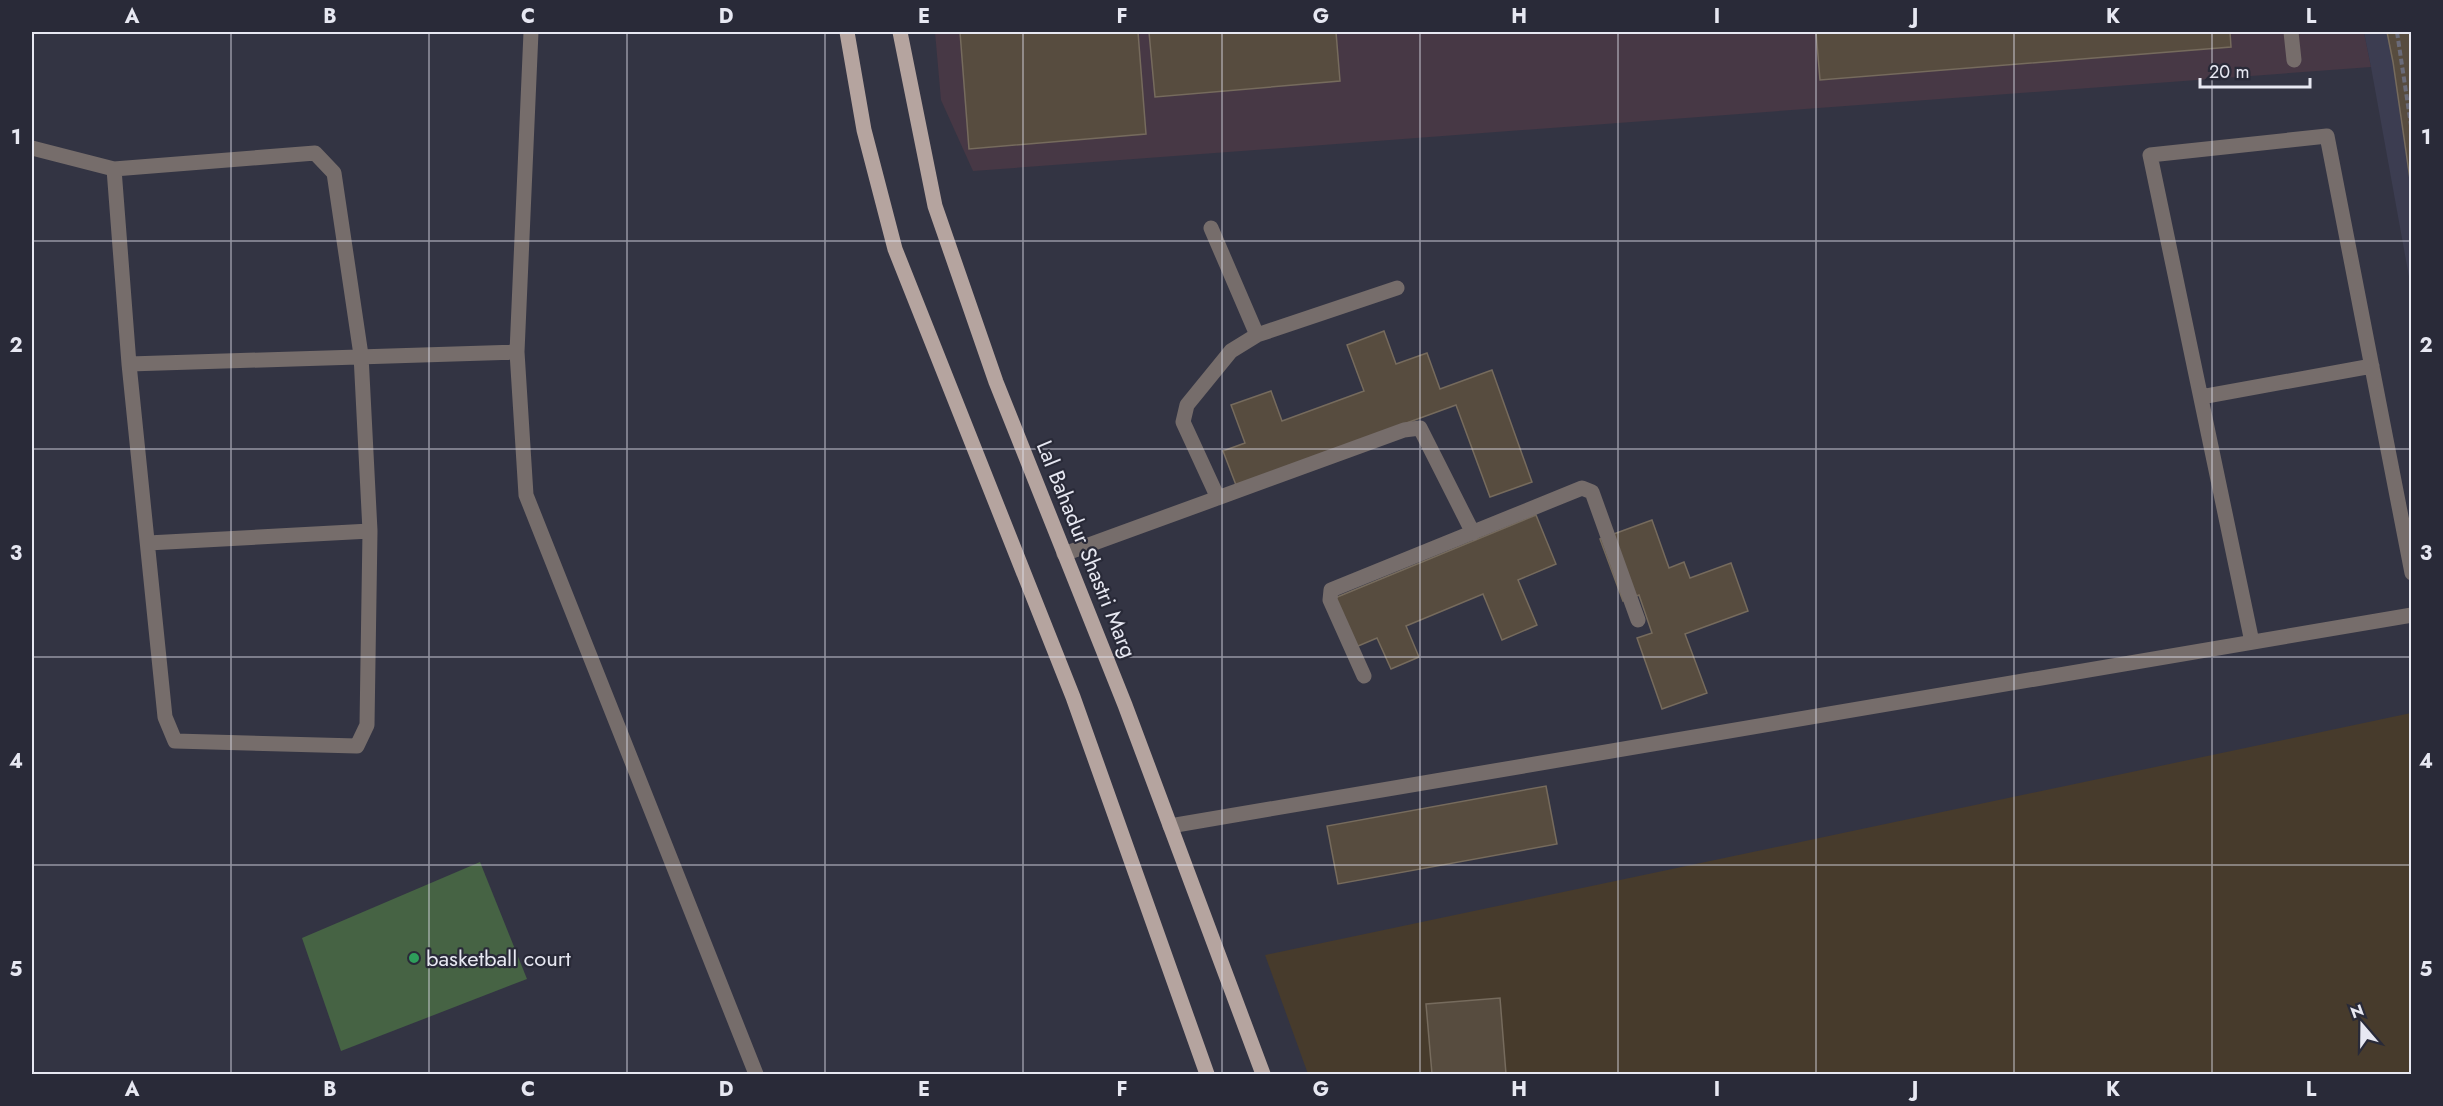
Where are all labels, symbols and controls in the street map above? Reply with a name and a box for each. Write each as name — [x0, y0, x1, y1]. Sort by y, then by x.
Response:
text: A — [124, 2, 140, 31]
text: B — [323, 2, 337, 31]
text: C — [521, 2, 535, 31]
text: D — [719, 2, 733, 31]
text: E — [918, 2, 930, 31]
text: F — [1116, 2, 1128, 31]
text: G — [1313, 2, 1329, 31]
text: H — [1511, 2, 1527, 31]
text: I — [1714, 2, 1720, 31]
text: J — [1908, 2, 1918, 31]
text: K — [2106, 2, 2120, 31]
text: L — [2306, 2, 2317, 31]
scale bar — [2200, 51, 2310, 89]
text: 20 m — [2209, 59, 2249, 85]
text: 1 — [11, 123, 21, 152]
text: 1 — [2421, 123, 2431, 152]
text: 2 — [9, 331, 23, 360]
text: 2 — [2419, 331, 2433, 360]
street label: Lal Bahadur Shastri Marg — [1029, 436, 1145, 662]
text: 3 — [10, 539, 22, 568]
text: 3 — [2420, 539, 2432, 568]
text: 4 — [9, 747, 23, 776]
text: 4 — [2419, 747, 2433, 776]
place label: basketball court — [426, 942, 571, 974]
marker: basketball court — [407, 951, 421, 965]
text: 5 — [10, 955, 23, 984]
text: 5 — [2420, 955, 2433, 984]
north arrow — [2332, 995, 2392, 1055]
text: N — [2347, 998, 2367, 1024]
text: A — [124, 1075, 140, 1104]
text: B — [323, 1075, 337, 1104]
text: C — [521, 1075, 535, 1104]
text: D — [719, 1075, 733, 1104]
text: E — [918, 1075, 930, 1104]
text: F — [1116, 1075, 1128, 1104]
text: G — [1313, 1075, 1329, 1104]
text: H — [1511, 1075, 1527, 1104]
text: I — [1714, 1075, 1720, 1104]
text: J — [1908, 1075, 1918, 1104]
text: K — [2106, 1075, 2120, 1104]
text: L — [2306, 1075, 2317, 1104]

